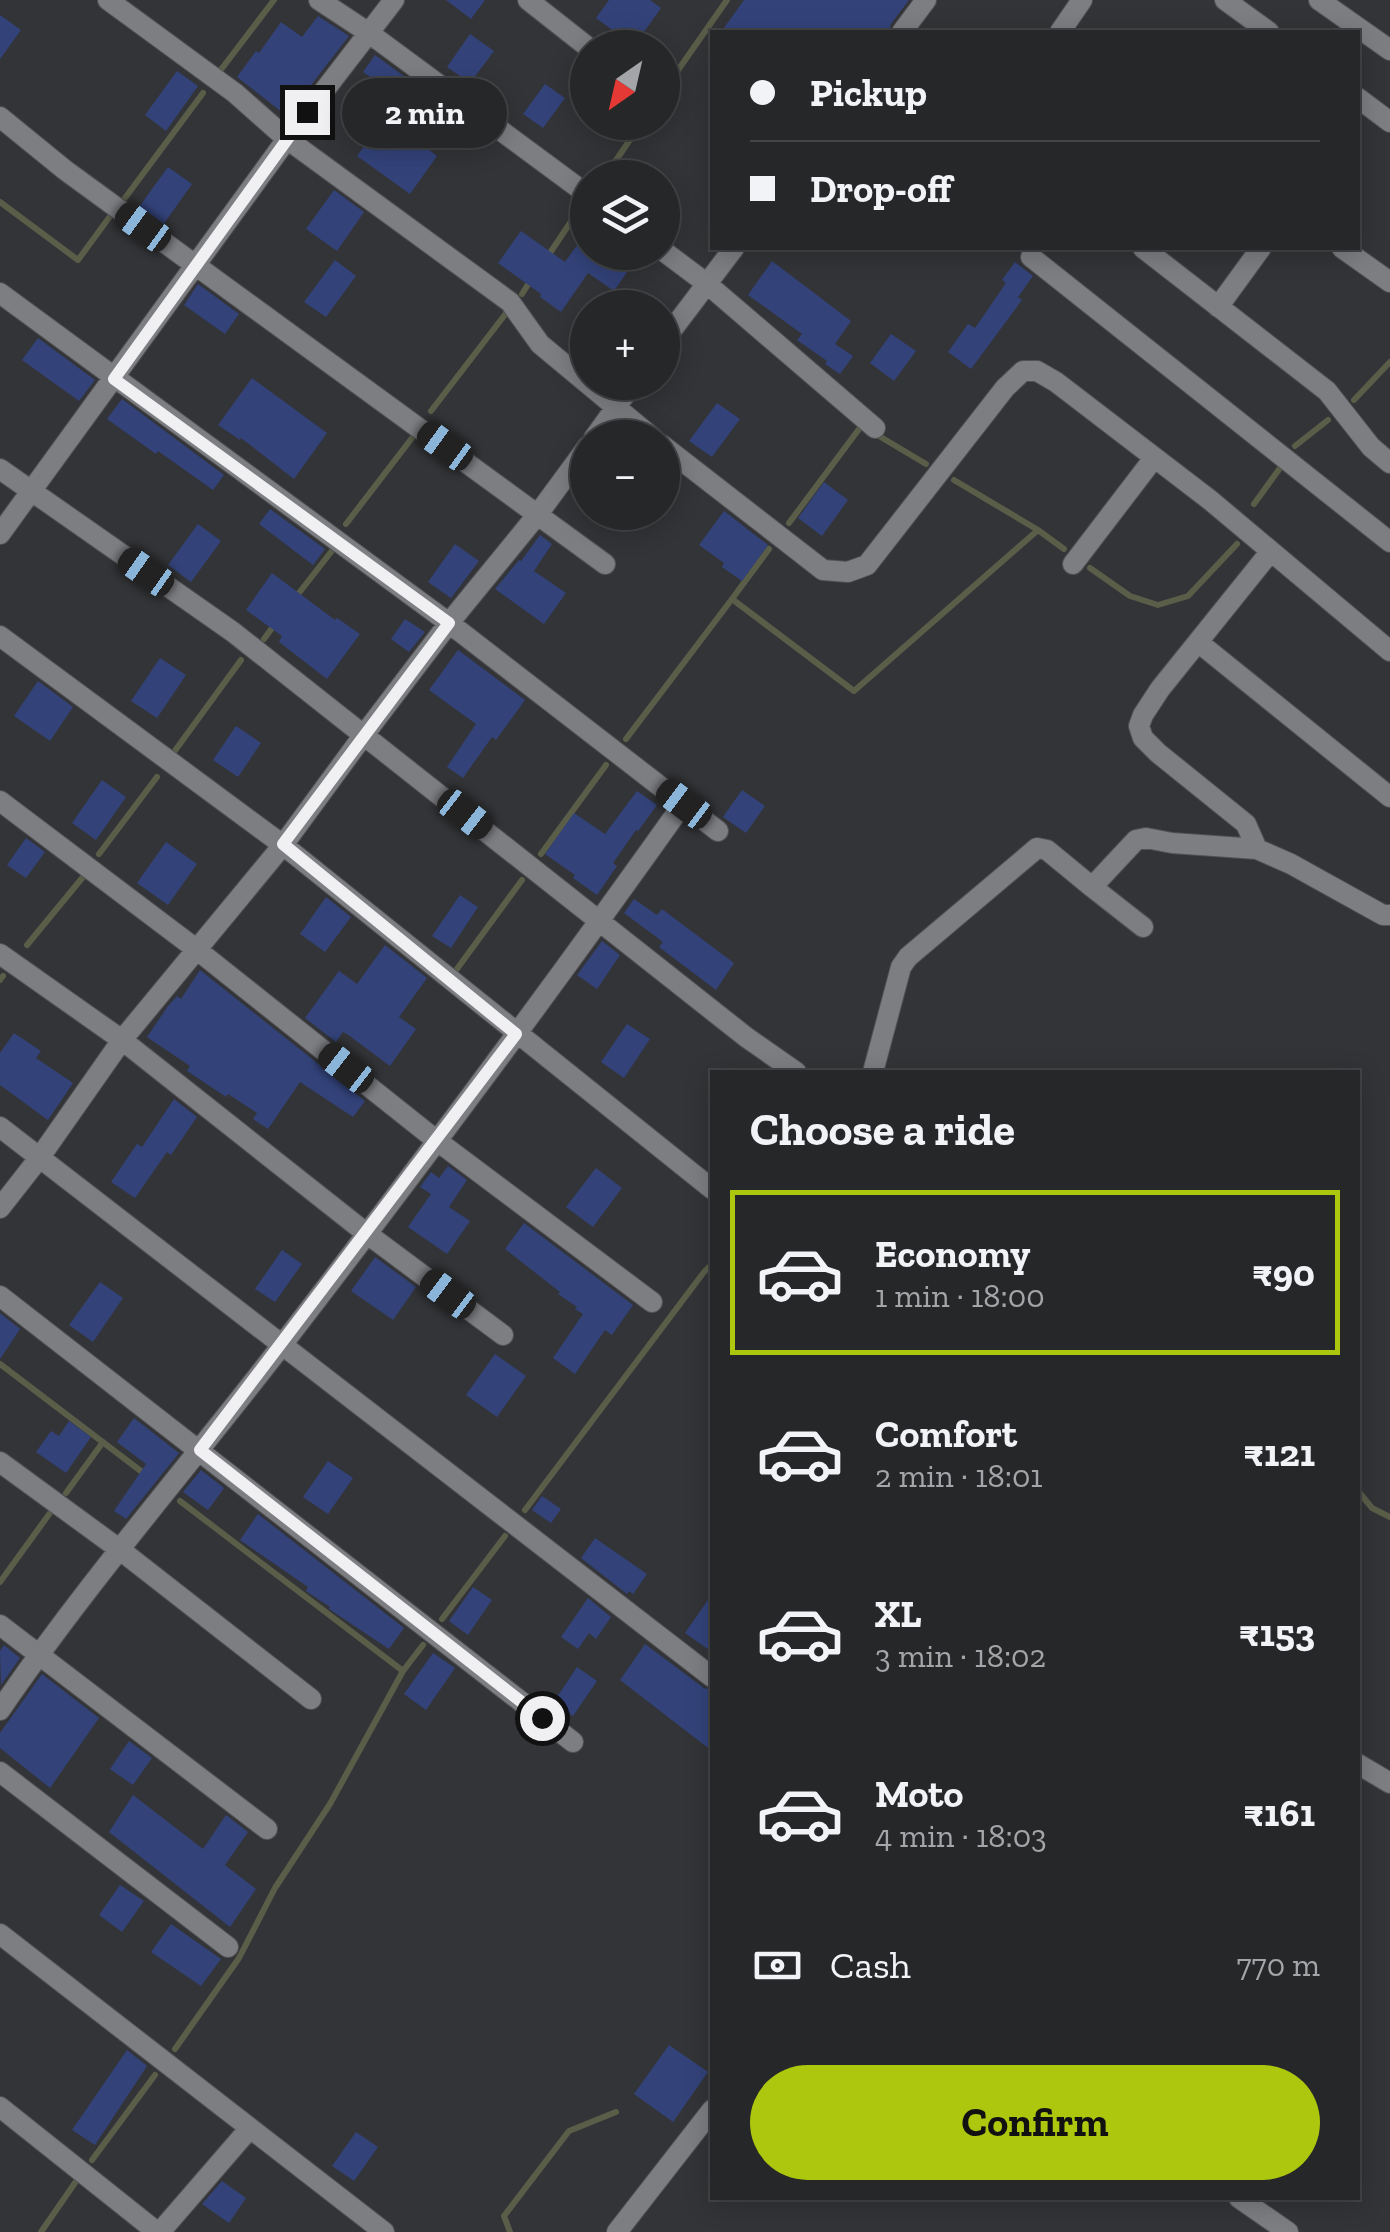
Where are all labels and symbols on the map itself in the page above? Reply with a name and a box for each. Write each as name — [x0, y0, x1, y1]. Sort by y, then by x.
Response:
north arrow — [570, 30, 680, 140]
callout: 2 min — [342, 77, 507, 147]
route end — [285, 90, 330, 135]
car — [110, 197, 176, 257]
car — [412, 416, 478, 476]
car — [113, 543, 179, 601]
car — [651, 774, 717, 834]
car — [432, 784, 498, 844]
car — [313, 1038, 379, 1098]
car — [415, 1264, 481, 1324]
route start — [520, 1696, 565, 1741]

